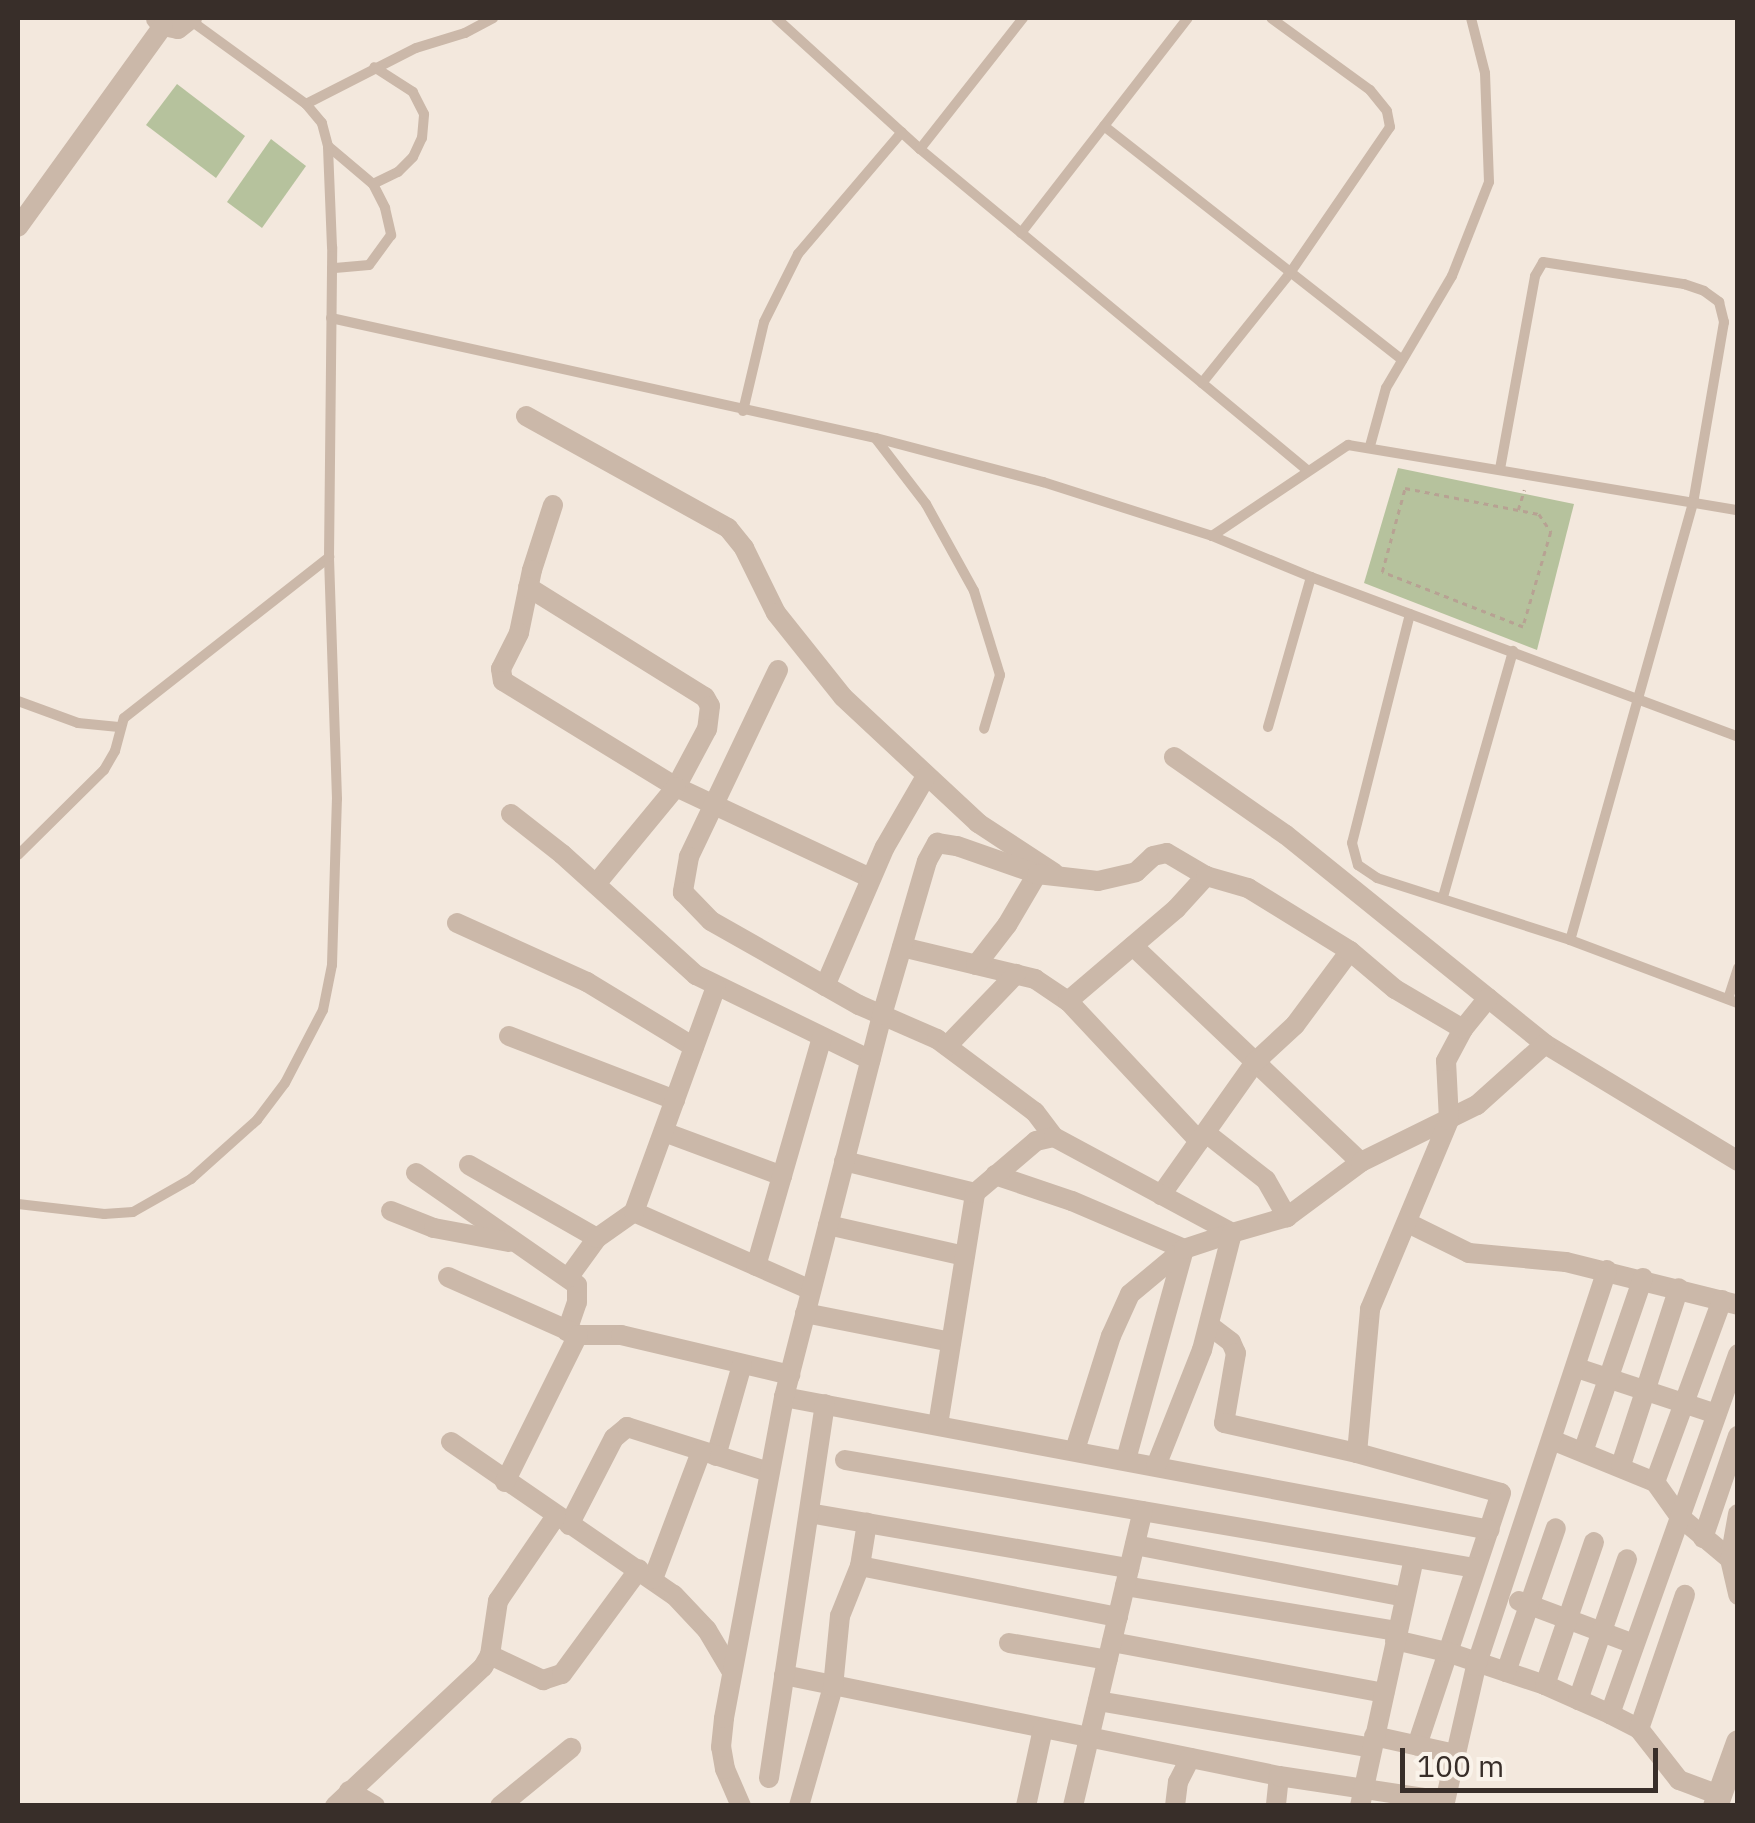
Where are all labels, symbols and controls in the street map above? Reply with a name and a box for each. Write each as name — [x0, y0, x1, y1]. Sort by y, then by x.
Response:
scale bar — [1405, 1728, 1662, 1790]
text: 100 m — [1417, 1746, 1504, 1785]

